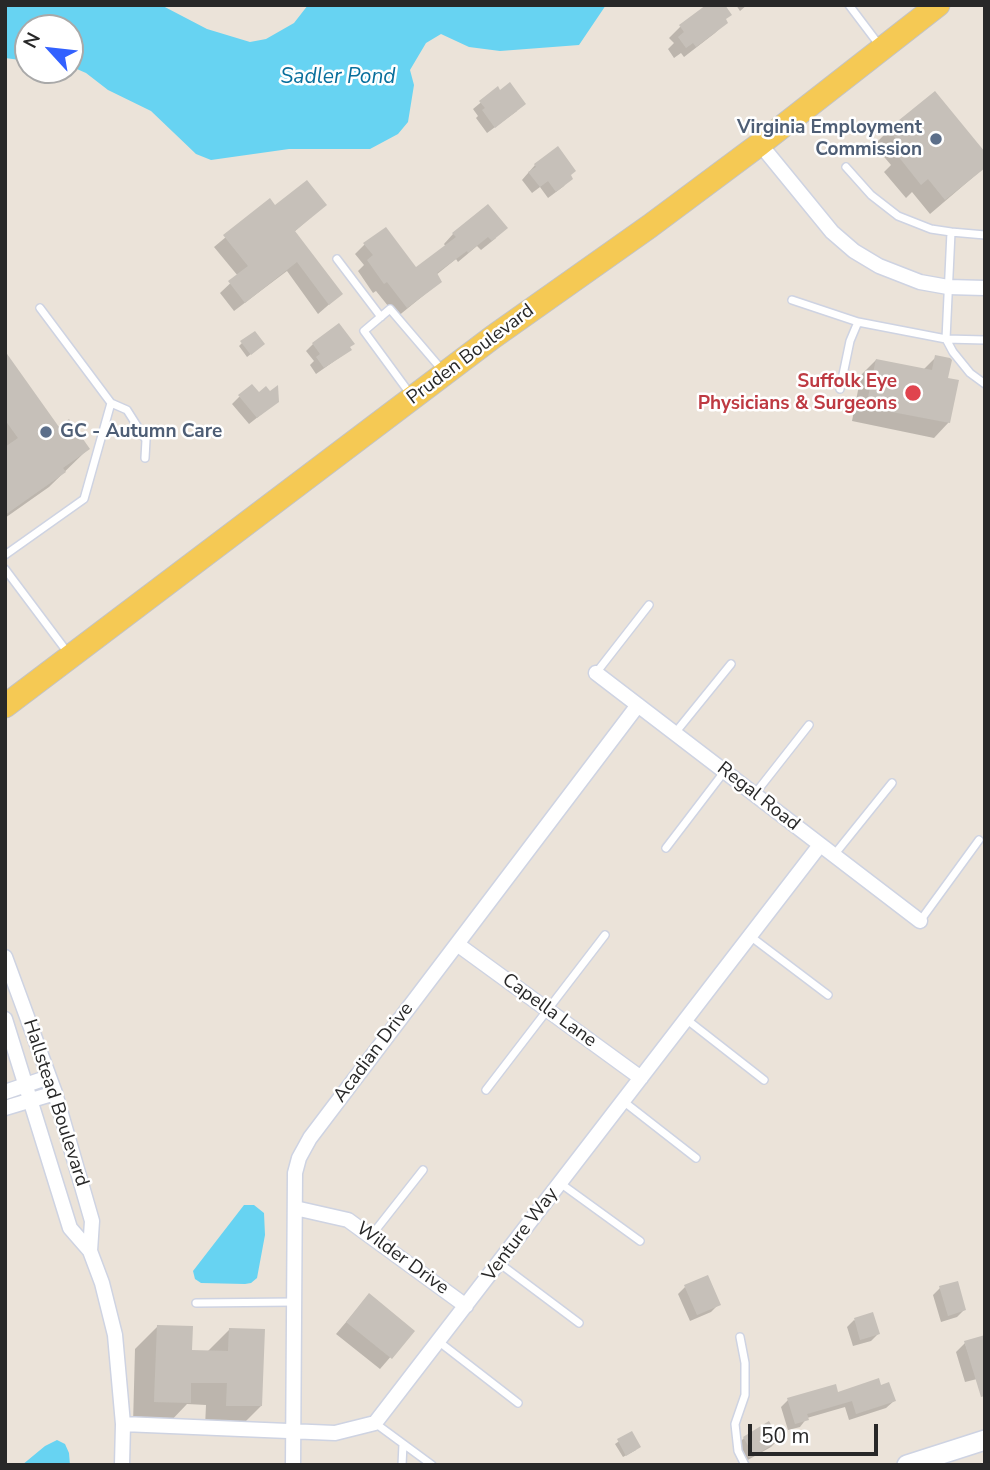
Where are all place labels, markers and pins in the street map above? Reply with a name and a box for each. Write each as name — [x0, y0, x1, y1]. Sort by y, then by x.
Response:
place label: Virginia Employment Commission — [737, 117, 922, 161]
marker: Virginia Employment Commission — [928, 131, 944, 147]
place label: Suffolk Eye Physicians & Surgeons — [698, 371, 897, 415]
marker: Suffolk Eye Physicians & Surgeons — [903, 383, 923, 403]
place label: GC - Autumn Care — [60, 421, 222, 443]
marker: GC - Autumn Care — [38, 424, 54, 440]

